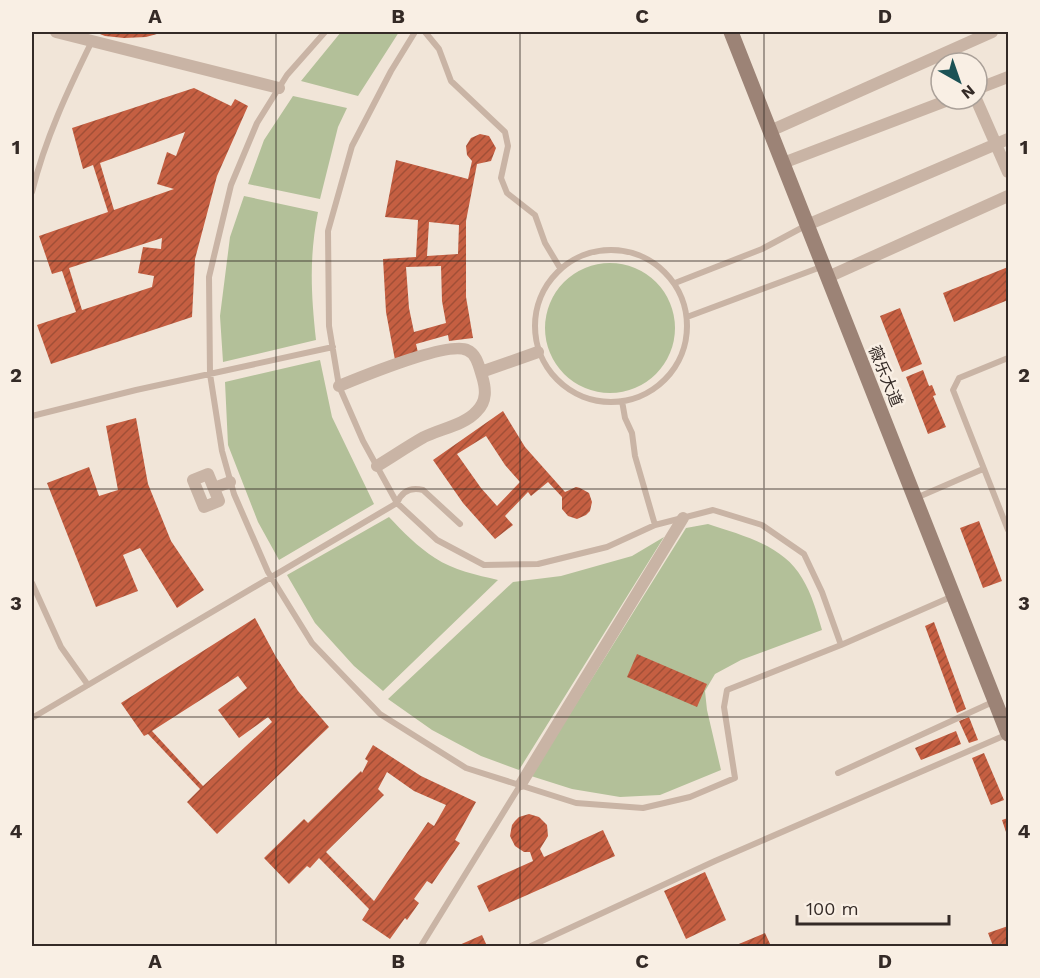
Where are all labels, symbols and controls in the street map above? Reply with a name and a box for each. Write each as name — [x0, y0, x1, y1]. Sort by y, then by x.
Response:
text: A — [148, 4, 162, 28]
text: B — [391, 4, 405, 28]
text: C — [635, 4, 649, 28]
text: D — [878, 4, 892, 28]
north arrow — [929, 51, 989, 111]
text: N — [958, 81, 979, 103]
text: 1 — [12, 135, 20, 159]
text: 1 — [1020, 135, 1028, 159]
street label: 薇乐大道 — [865, 343, 906, 409]
text: 2 — [10, 363, 22, 387]
text: 2 — [1018, 363, 1030, 387]
text: 3 — [10, 591, 22, 615]
text: 3 — [1018, 591, 1030, 615]
text: 4 — [10, 819, 23, 843]
text: 4 — [1018, 819, 1031, 843]
scale bar — [797, 888, 948, 926]
text: 100 m — [806, 898, 859, 919]
text: A — [148, 949, 162, 973]
text: B — [391, 949, 405, 973]
text: C — [635, 949, 649, 973]
text: D — [878, 949, 892, 973]

